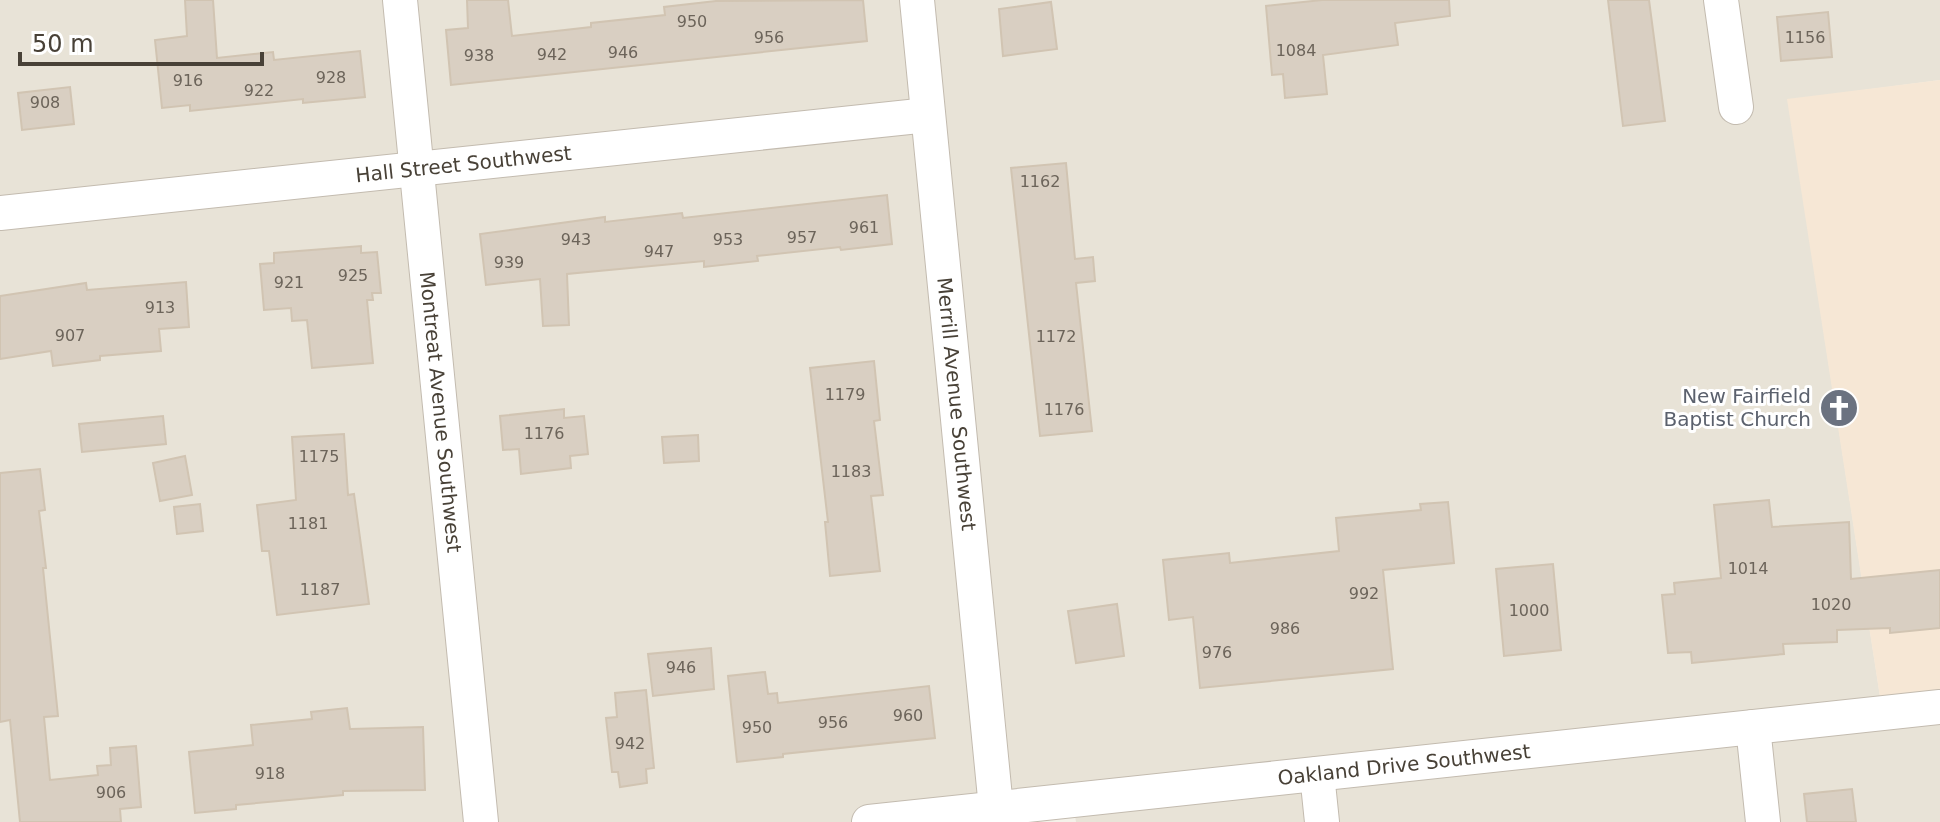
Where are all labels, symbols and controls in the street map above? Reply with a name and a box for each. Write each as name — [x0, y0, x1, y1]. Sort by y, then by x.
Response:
house number: 950 — [677, 12, 707, 31]
scale bar — [20, 16, 262, 66]
house number: 956 — [754, 28, 784, 47]
house number: 1156 — [1785, 28, 1825, 47]
text: 50 m — [32, 30, 94, 58]
house number: 1084 — [1276, 41, 1316, 60]
house number: 946 — [608, 43, 638, 62]
house number: 942 — [537, 45, 567, 64]
house number: 938 — [464, 46, 494, 65]
house number: 928 — [316, 68, 346, 87]
house number: 916 — [173, 71, 203, 90]
house number: 922 — [244, 81, 274, 100]
house number: 908 — [30, 93, 60, 112]
street label: Hall Street Southwest — [354, 141, 573, 187]
house number: 1162 — [1020, 172, 1060, 191]
house number: 961 — [849, 218, 879, 237]
house number: 957 — [787, 228, 817, 247]
house number: 943 — [561, 230, 591, 249]
house number: 953 — [713, 230, 743, 249]
house number: 947 — [644, 242, 674, 261]
house number: 939 — [494, 253, 524, 272]
house number: 925 — [338, 266, 368, 285]
street label: Montreat Avenue Southwest — [415, 270, 466, 554]
house number: 921 — [274, 273, 304, 292]
street label: Merrill Avenue Southwest — [932, 276, 981, 532]
house number: 913 — [145, 298, 175, 317]
house number: 907 — [55, 326, 85, 345]
house number: 1172 — [1036, 327, 1076, 346]
place label: New Fairfield Baptist Church — [1664, 384, 1811, 431]
house number: 1179 — [825, 385, 865, 404]
church icon: New Fairfield Baptist Church — [1818, 387, 1860, 429]
house number: 1176 — [1044, 400, 1084, 419]
house number: 1176 — [524, 424, 564, 443]
house number: 1175 — [299, 447, 339, 466]
house number: 1183 — [831, 462, 871, 481]
house number: 1181 — [288, 514, 328, 533]
house number: 1014 — [1728, 559, 1768, 578]
house number: 1187 — [300, 580, 340, 599]
house number: 992 — [1349, 584, 1379, 603]
house number: 1020 — [1811, 595, 1851, 614]
house number: 1000 — [1509, 601, 1549, 620]
house number: 986 — [1270, 619, 1300, 638]
house number: 976 — [1202, 643, 1232, 662]
house number: 946 — [666, 658, 696, 677]
house number: 960 — [893, 706, 923, 725]
house number: 956 — [818, 713, 848, 732]
house number: 950 — [742, 718, 772, 737]
house number: 942 — [615, 734, 645, 753]
street label: Oakland Drive Southwest — [1276, 739, 1532, 790]
house number: 918 — [255, 764, 285, 783]
house number: 906 — [96, 783, 126, 802]

